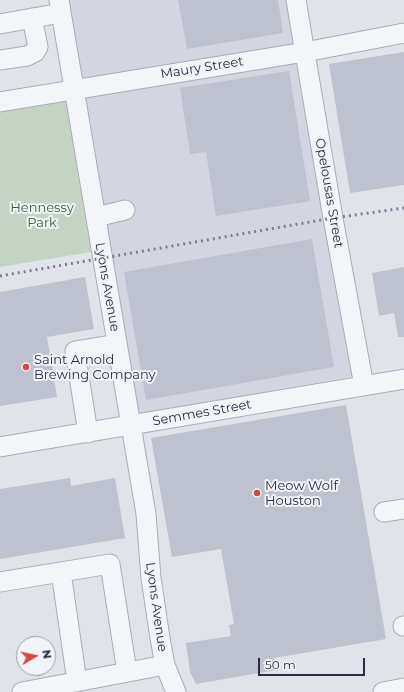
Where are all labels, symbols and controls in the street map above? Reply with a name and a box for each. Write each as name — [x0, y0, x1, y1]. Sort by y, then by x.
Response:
street label: Maury Street — [159, 54, 245, 82]
street label: Opelousas Street — [312, 137, 346, 249]
park label: Hennessy Park — [10, 200, 74, 231]
street label: Lyons Avenue — [91, 241, 123, 333]
place label: Saint Arnold Brewing Company — [34, 352, 155, 383]
marker: Saint Arnold Brewing Company — [21, 362, 31, 372]
street label: Semmes Street — [151, 397, 253, 429]
place label: Meow Wolf Houston — [265, 478, 338, 509]
marker: Meow Wolf Houston — [252, 488, 262, 498]
street label: Lyons Avenue — [142, 561, 170, 653]
north arrow — [16, 636, 56, 676]
text: N — [39, 649, 54, 660]
scale bar — [260, 650, 367, 676]
text: 50 m — [265, 657, 296, 672]

